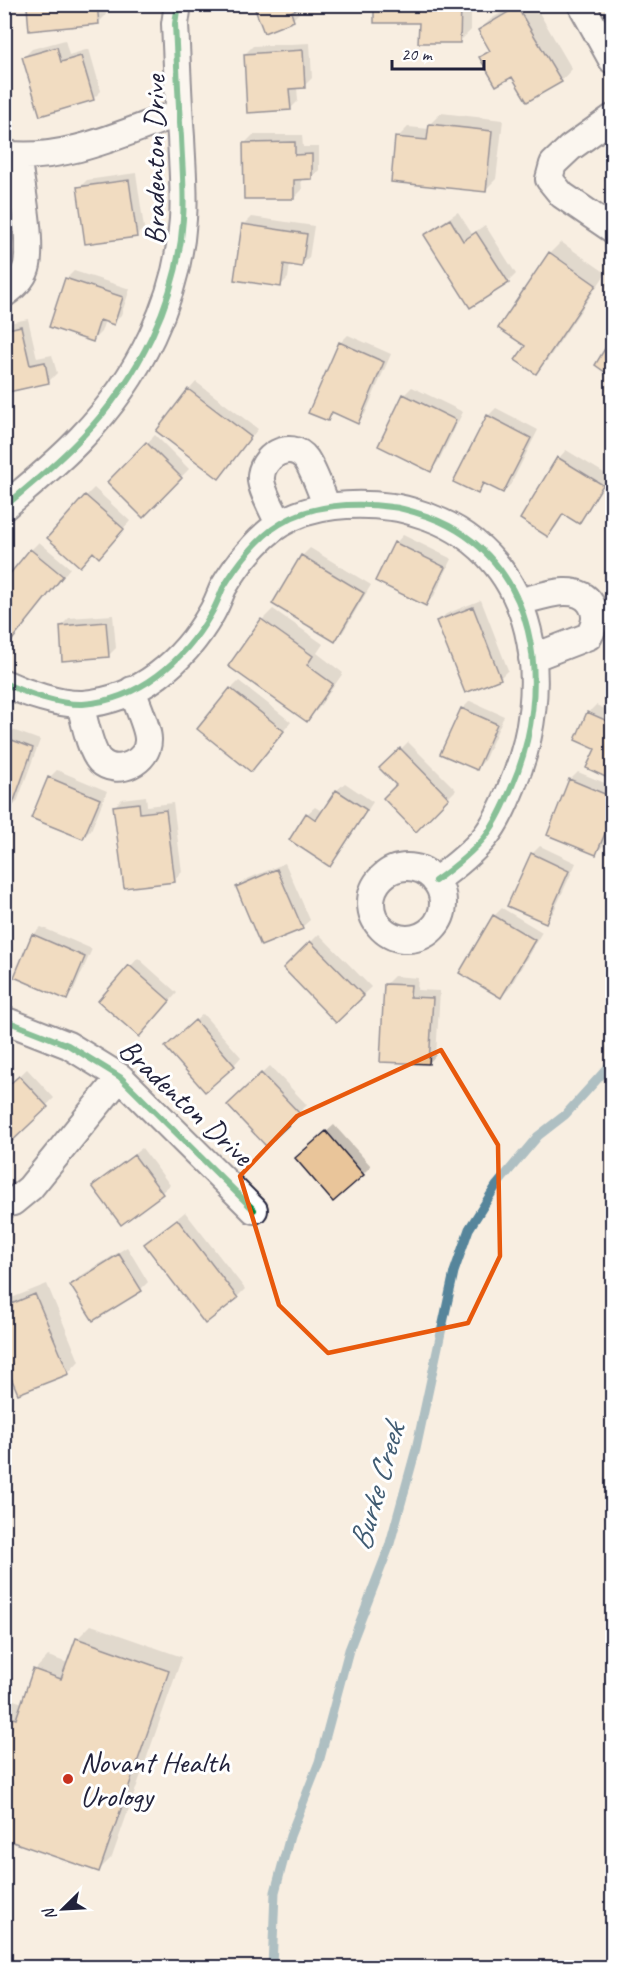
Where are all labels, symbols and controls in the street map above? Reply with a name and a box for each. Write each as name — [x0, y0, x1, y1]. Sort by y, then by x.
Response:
scale bar — [392, 33, 484, 71]
text: 20 m — [401, 43, 434, 65]
street label: Bradenton Drive — [135, 73, 173, 245]
street label: Bradenton Drive — [111, 1030, 263, 1175]
water label: Burke Creek — [339, 1414, 415, 1555]
place label: Novant Health Urology — [80, 1743, 230, 1815]
marker: Novant Health Urology — [61, 1772, 75, 1786]
north arrow — [33, 1879, 93, 1939]
text: N — [38, 1903, 61, 1923]

